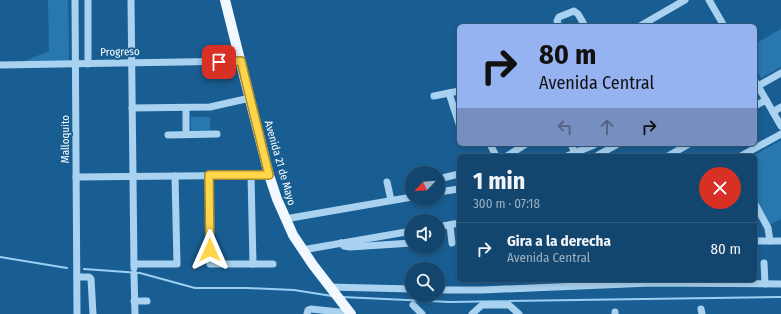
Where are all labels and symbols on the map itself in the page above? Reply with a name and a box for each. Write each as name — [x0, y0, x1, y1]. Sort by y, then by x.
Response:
street label: Progreso — [100, 45, 140, 59]
pin — [202, 45, 236, 79]
street label: Malloquito — [59, 115, 72, 163]
street label: Avenida 21 de Mayo — [262, 119, 298, 207]
north arrow — [405, 166, 445, 206]
position arrow — [189, 229, 231, 271]

